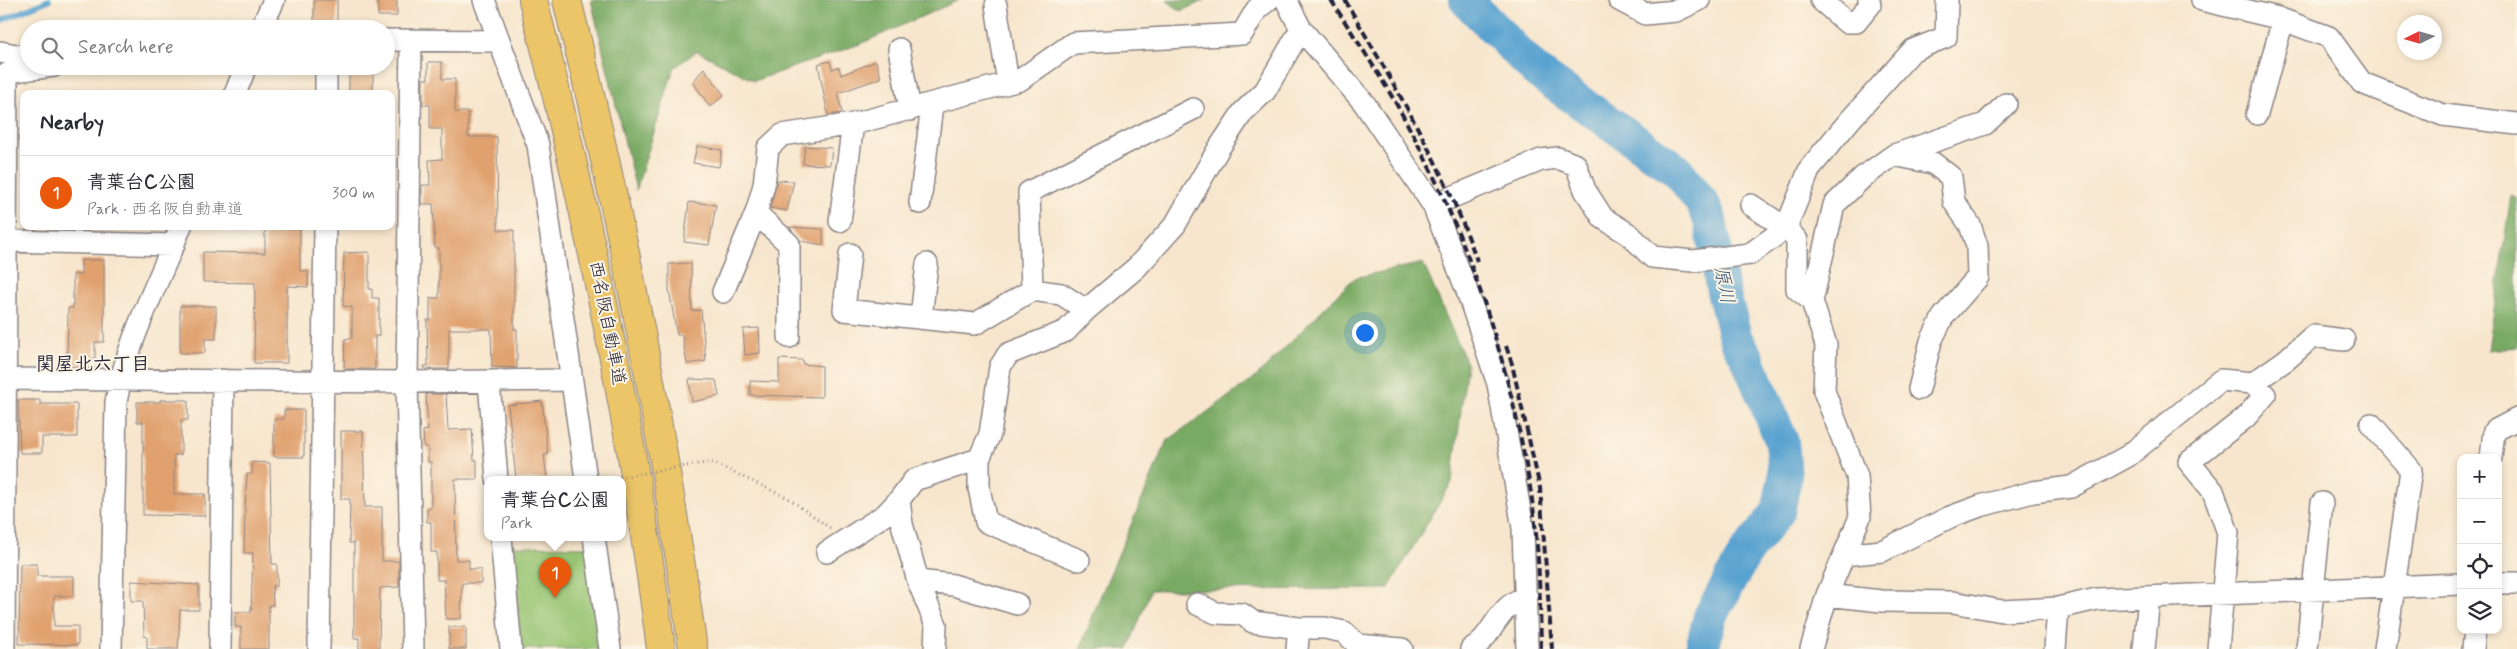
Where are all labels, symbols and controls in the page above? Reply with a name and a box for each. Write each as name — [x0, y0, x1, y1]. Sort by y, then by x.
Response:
north arrow — [2397, 15, 2442, 60]
search box — [20, 20, 395, 75]
icon: search — [38, 34, 66, 62]
text: Search here — [78, 35, 174, 60]
text: Nearby — [40, 109, 104, 137]
text: 青葉台C公園 — [87, 170, 196, 195]
text: 1 — [52, 183, 60, 204]
text: 300 m — [332, 183, 375, 204]
text: Park · 西名阪自動車道 — [87, 199, 243, 220]
street label: 西名阪自動車道 — [583, 259, 631, 387]
water label: 原川 — [1708, 264, 1740, 306]
your location — [1352, 320, 1378, 346]
district label: 関屋北六丁目 — [36, 352, 150, 377]
map controls — [2457, 454, 2502, 634]
button: + — [2457, 454, 2502, 499]
popup — [484, 476, 626, 541]
text: 青葉台C公園 — [501, 488, 609, 513]
button: − — [2457, 499, 2502, 544]
text: Park — [501, 513, 533, 534]
button: locate — [2457, 544, 2502, 589]
pin: 1 — [539, 557, 571, 598]
button: layers — [2457, 589, 2502, 634]

